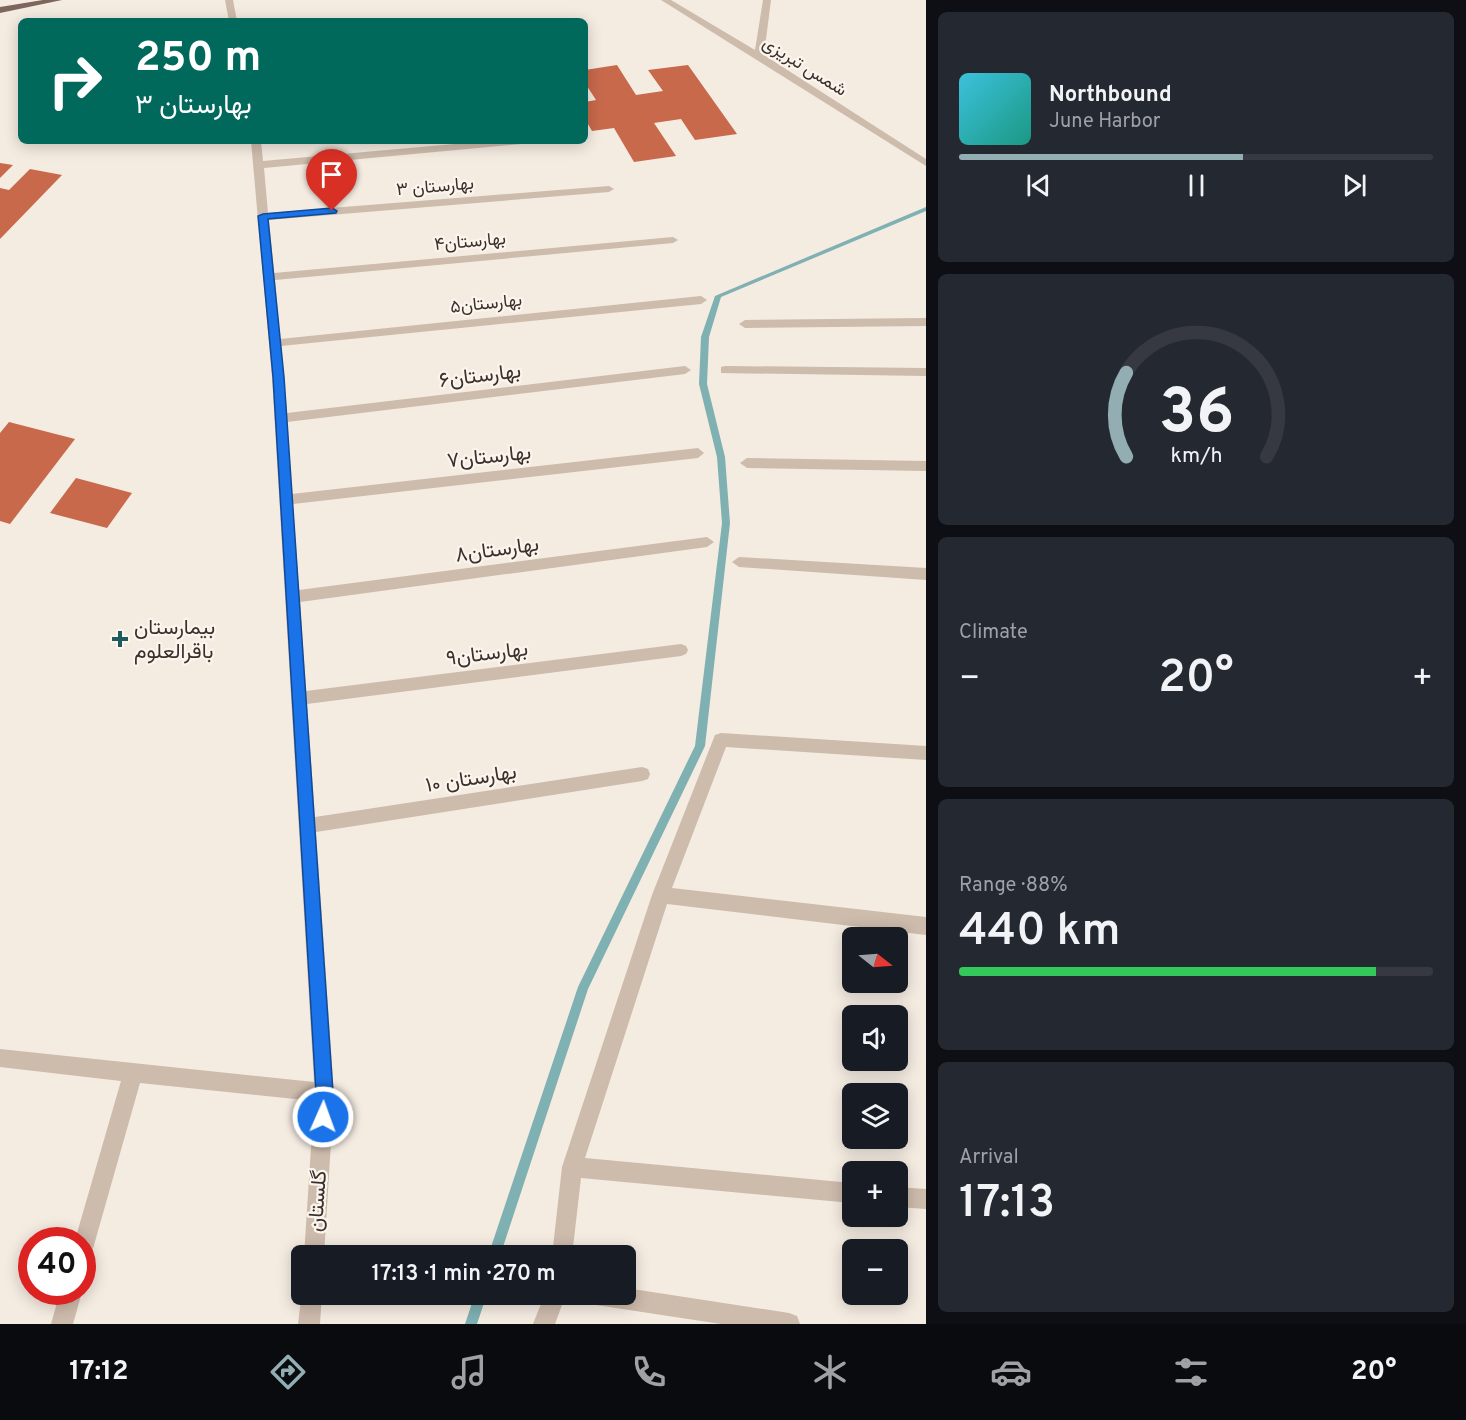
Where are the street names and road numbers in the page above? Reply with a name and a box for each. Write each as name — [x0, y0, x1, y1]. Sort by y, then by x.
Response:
street label: شمس تبریزی — [758, 32, 851, 102]
street label: بهارستان ۳ — [395, 173, 475, 202]
street label: بهارستان۴ — [433, 228, 507, 257]
street label: بهارستان۵ — [449, 289, 523, 320]
street label: بهارستان۶ — [438, 358, 523, 395]
street label: بهارستان۷ — [446, 440, 533, 475]
street label: بهارستان۸ — [454, 531, 541, 570]
street label: بهارستان۹ — [445, 636, 530, 673]
street label: بهارستان ۱۰ — [424, 759, 519, 800]
street label: گلستان — [303, 1169, 334, 1233]

